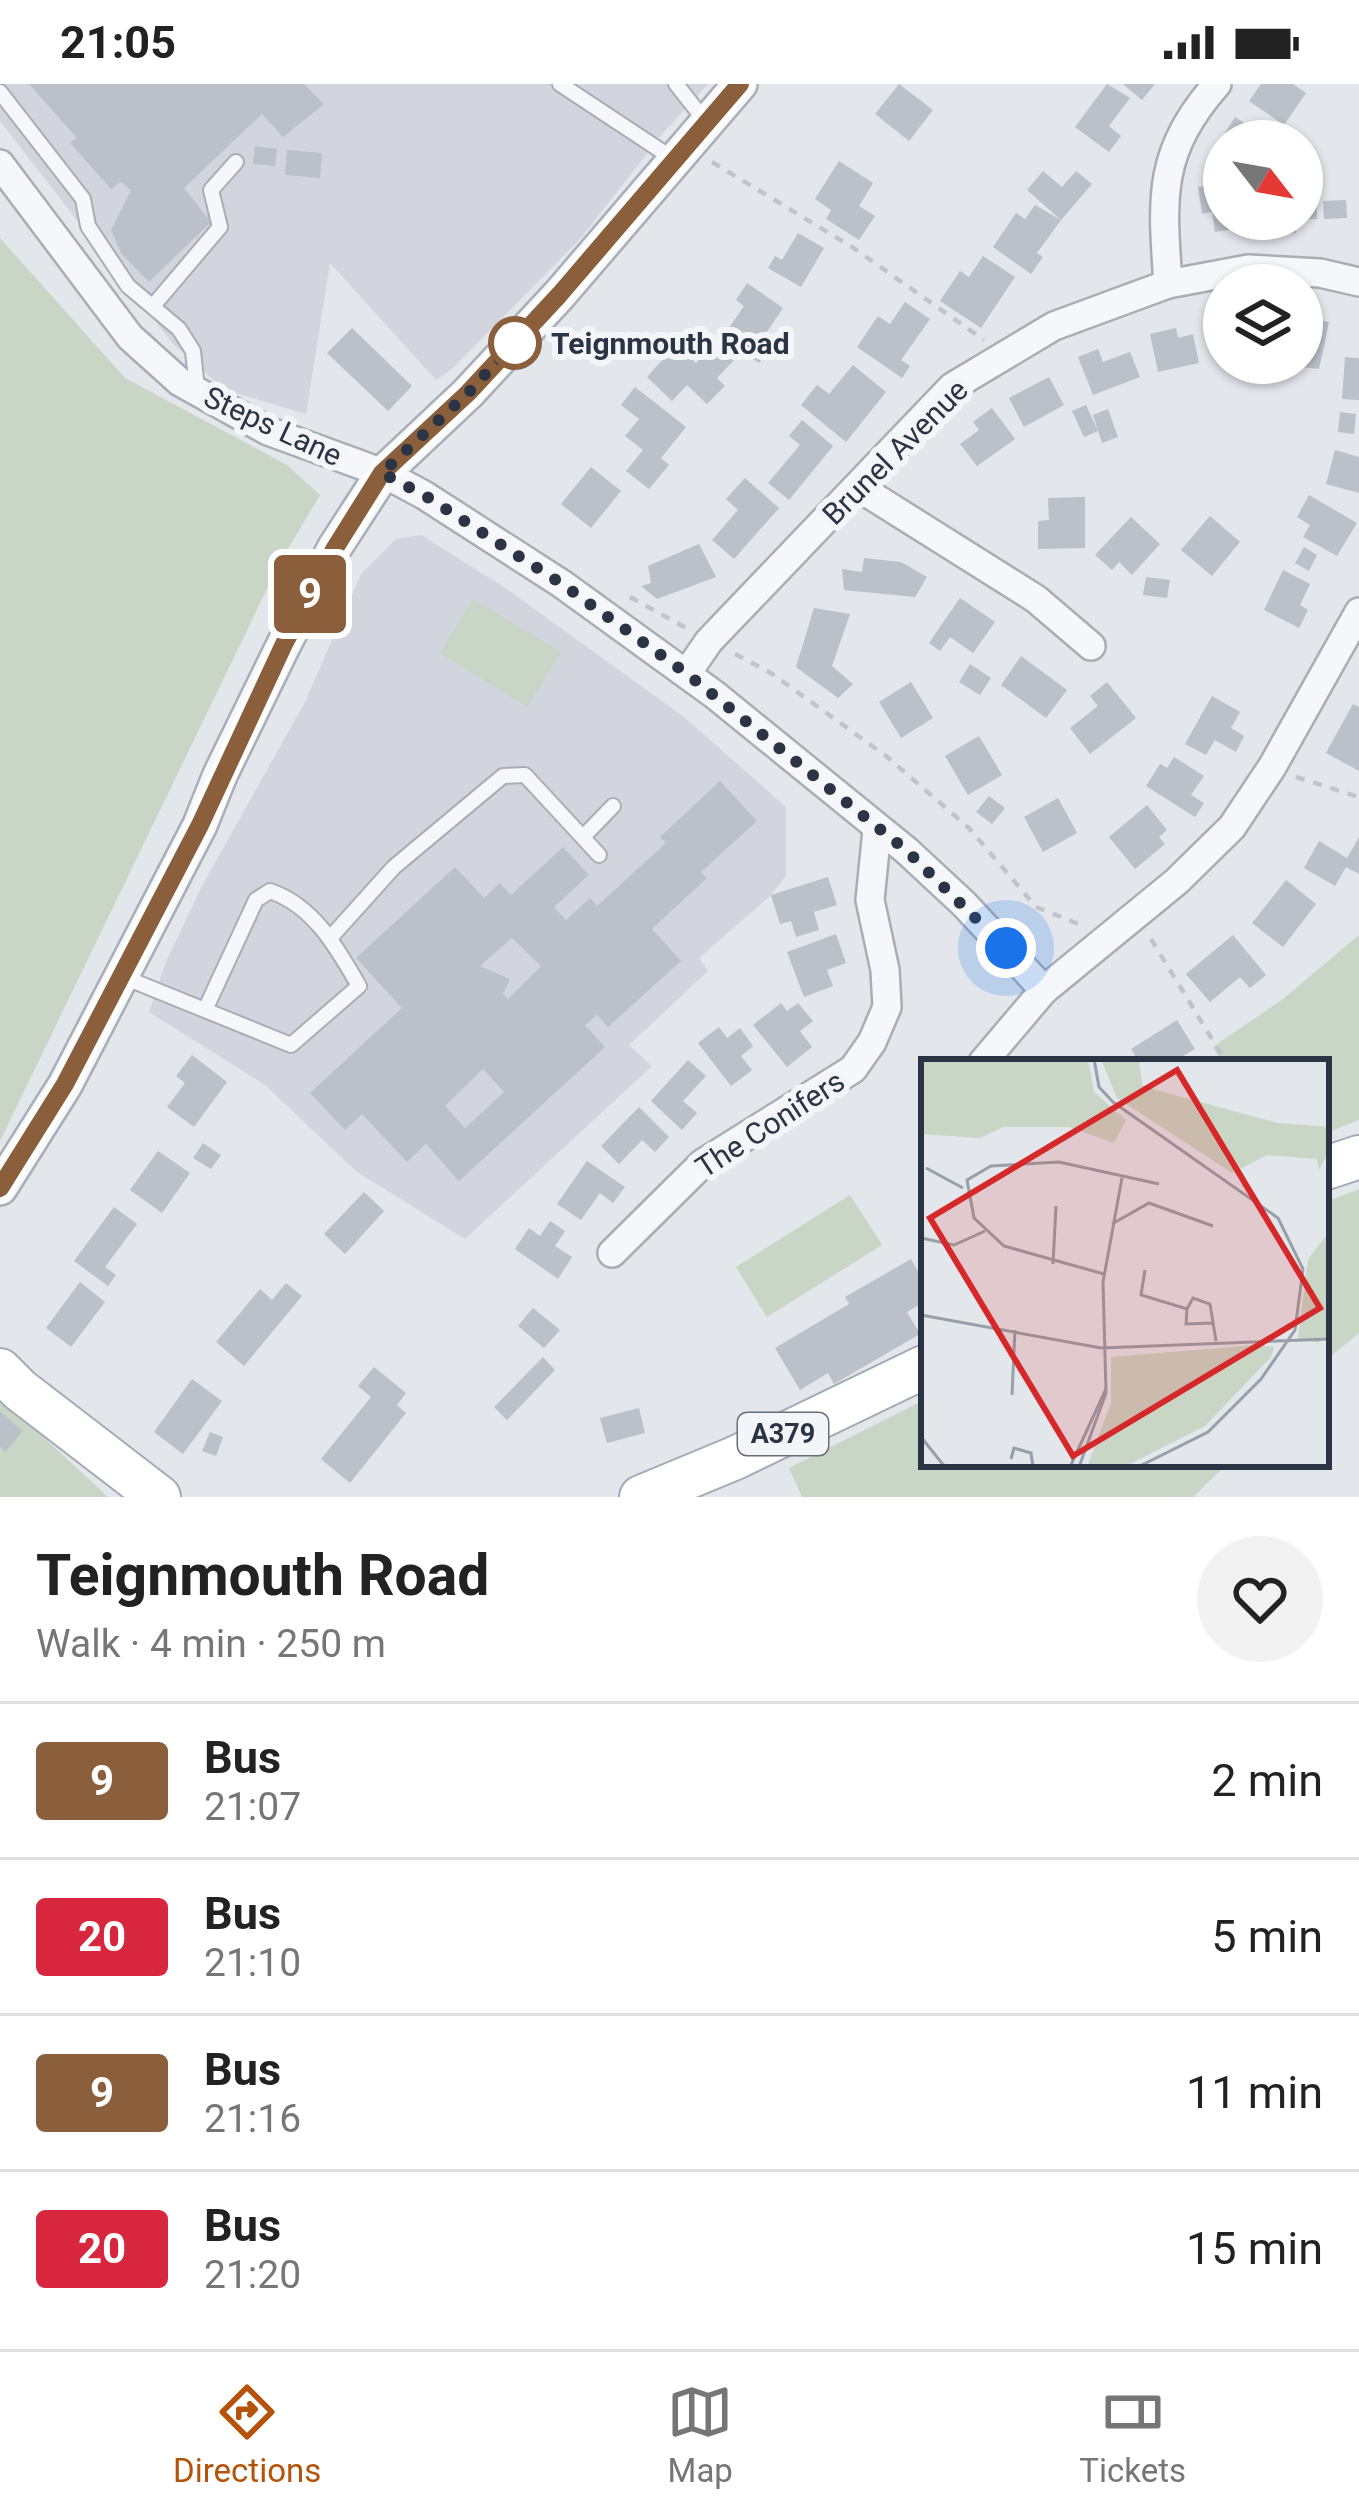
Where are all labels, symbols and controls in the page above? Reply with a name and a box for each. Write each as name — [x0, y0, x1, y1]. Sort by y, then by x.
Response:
text: 21:05 — [60, 16, 176, 69]
north arrow — [1203, 120, 1323, 240]
map controls — [1203, 120, 1323, 384]
button: layers — [1203, 264, 1323, 384]
marker: Teignmouth Road — [490, 318, 540, 368]
place label: Teignmouth Road — [551, 326, 790, 361]
street label: Brunel Avenue — [815, 372, 975, 532]
street label: Steps Lane — [198, 379, 348, 473]
line badge: 9 — [271, 555, 349, 633]
text: 9 — [298, 569, 322, 618]
your location — [976, 918, 1036, 978]
inset map — [921, 1059, 1329, 1467]
street label: The Conifers — [689, 1063, 851, 1185]
road number: A379 — [738, 1413, 828, 1455]
button: heart — [1197, 1536, 1323, 1662]
text: Teignmouth Road — [36, 1542, 489, 1609]
text: Walk · 4 min · 250 m — [36, 1621, 386, 1667]
text: Bus — [204, 1731, 281, 1784]
text: 2 min — [1211, 1754, 1323, 1807]
text: 9 — [90, 1756, 114, 1805]
text: 21:07 — [204, 1784, 301, 1830]
text: Bus — [204, 1887, 281, 1940]
text: 5 min — [1211, 1910, 1323, 1963]
text: 20 — [78, 1912, 126, 1961]
text: 21:10 — [204, 1940, 301, 1986]
text: Bus — [204, 2043, 281, 2096]
text: 11 min — [1186, 2066, 1323, 2119]
text: 9 — [90, 2068, 114, 2117]
text: 21:16 — [204, 2096, 301, 2142]
text: Bus — [204, 2199, 281, 2252]
text: 15 min — [1186, 2222, 1323, 2275]
text: 20 — [78, 2224, 126, 2273]
text: 21:20 — [204, 2252, 301, 2298]
tab: Directions — [173, 2379, 321, 2490]
tab: Map — [667, 2379, 733, 2490]
tab: Tickets — [1079, 2379, 1186, 2490]

